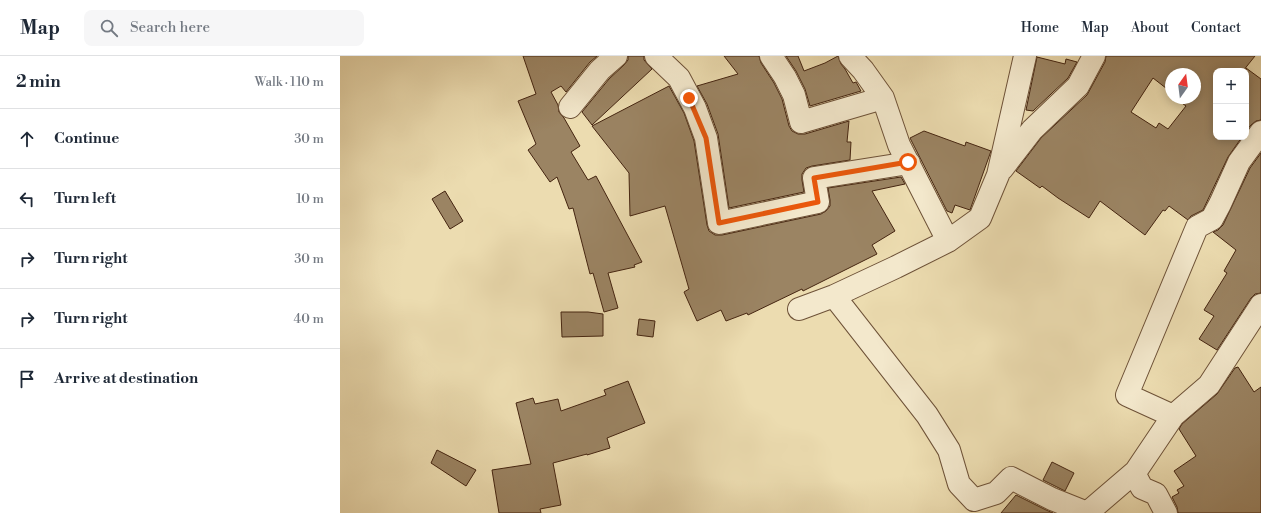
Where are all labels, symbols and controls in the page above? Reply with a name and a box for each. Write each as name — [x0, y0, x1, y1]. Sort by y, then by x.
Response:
search box — [84, 10, 364, 46]
text: Map — [20, 16, 60, 40]
icon: search — [98, 17, 120, 39]
text: Search here — [130, 18, 210, 37]
text: Home — [1021, 19, 1059, 37]
text: Map — [1081, 19, 1109, 37]
text: About — [1131, 19, 1169, 37]
text: Contact — [1191, 19, 1241, 37]
north arrow — [1165, 68, 1201, 104]
map controls — [1213, 68, 1249, 140]
button: + — [1213, 68, 1249, 104]
text: 2 min — [16, 71, 61, 93]
text: Walk · 110 m — [254, 74, 324, 90]
route end — [680, 89, 698, 107]
button: − — [1213, 104, 1249, 140]
icon: ahead — [16, 128, 38, 150]
text: Continue — [54, 129, 119, 148]
text: 30 m — [294, 131, 324, 147]
route start — [899, 153, 917, 171]
icon: left — [16, 188, 38, 210]
text: Turn left — [54, 189, 116, 208]
text: 10 m — [296, 191, 324, 207]
icon: right — [16, 248, 38, 270]
text: Turn right — [54, 249, 128, 268]
text: 30 m — [294, 251, 324, 267]
icon: right — [16, 308, 38, 330]
text: Turn right — [54, 309, 128, 328]
text: 40 m — [294, 311, 324, 327]
icon: arrive — [16, 368, 38, 390]
text: Arrive at destination — [54, 369, 198, 388]

